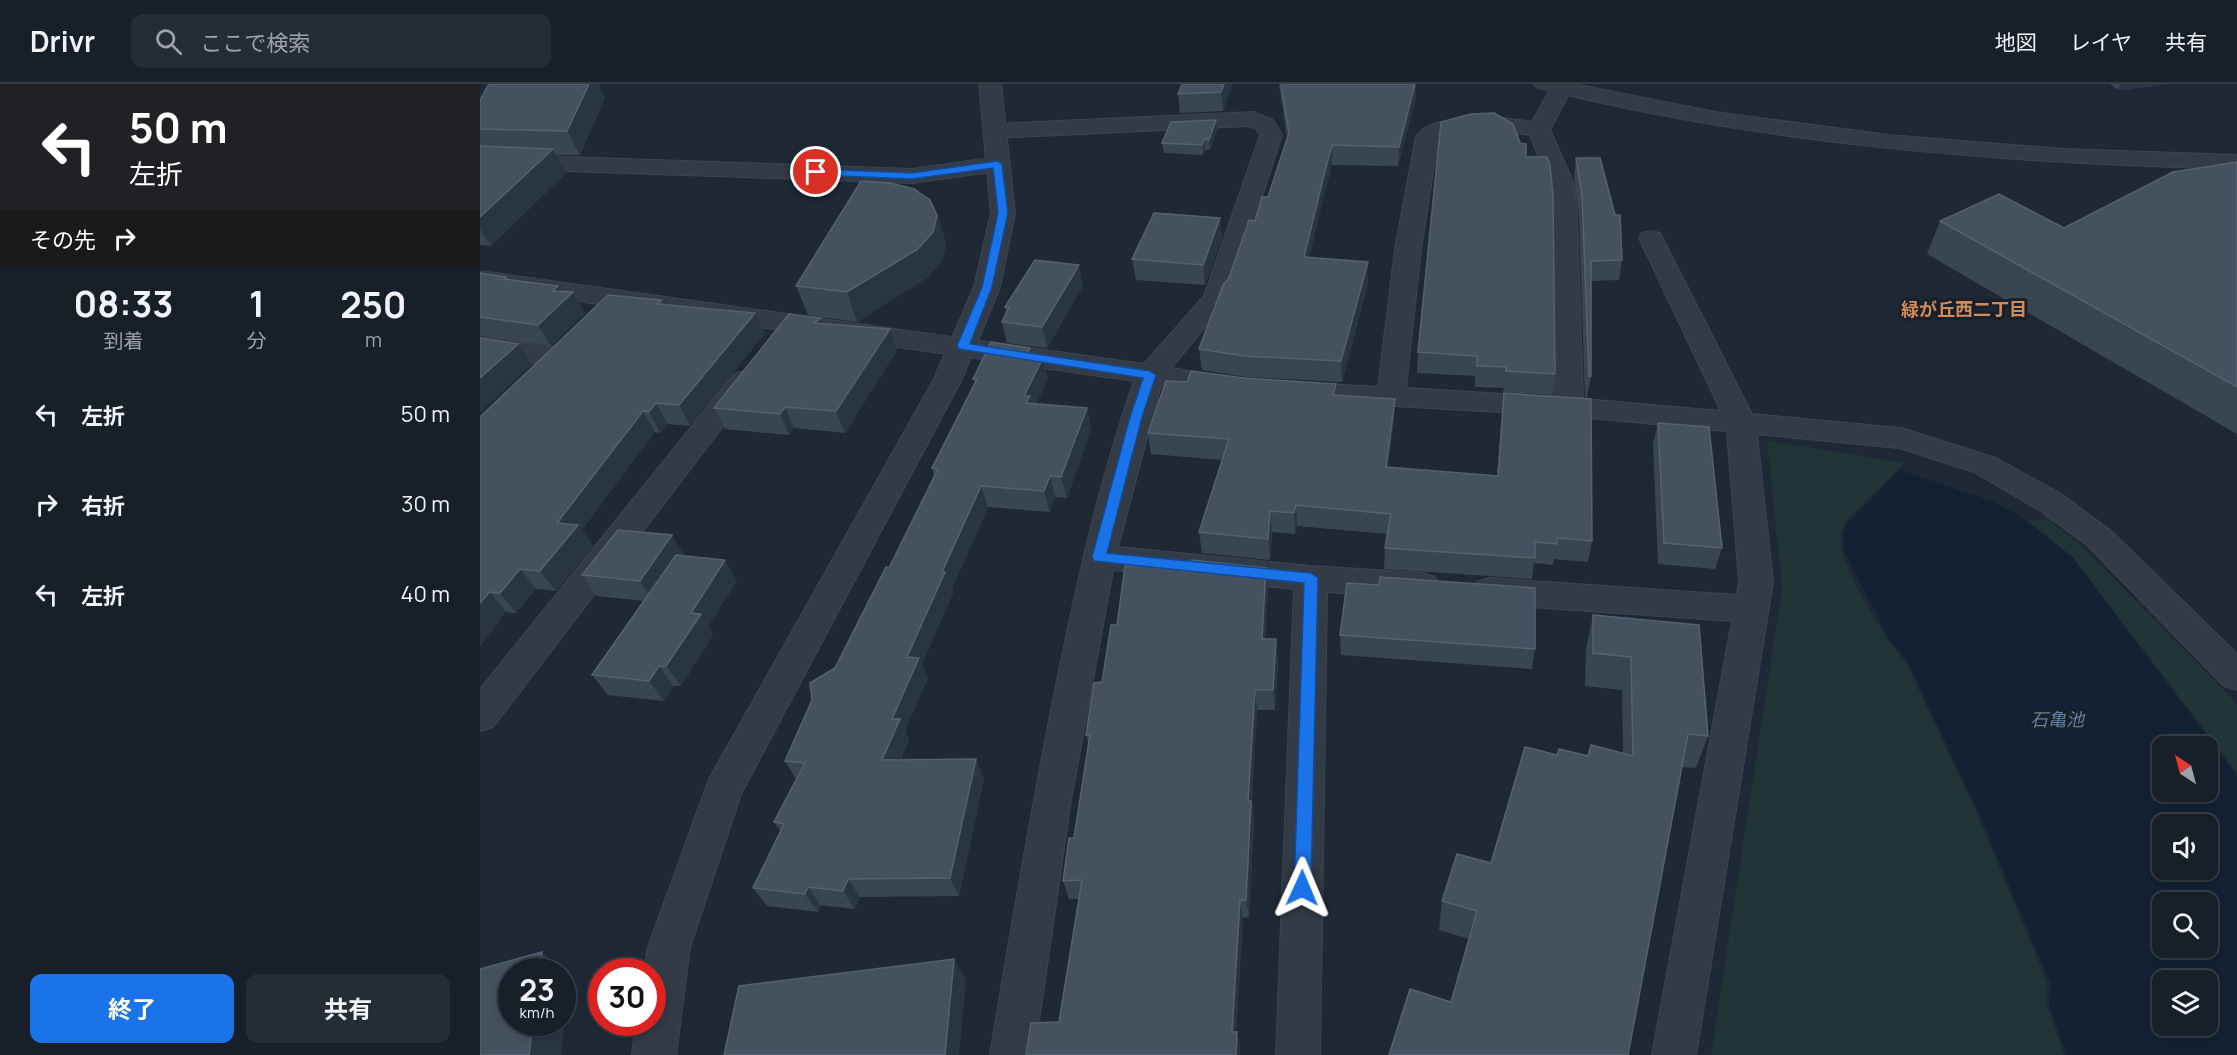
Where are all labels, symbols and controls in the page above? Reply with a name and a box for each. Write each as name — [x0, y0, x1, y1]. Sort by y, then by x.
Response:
search box — [131, 14, 551, 68]
text: Drivr — [30, 22, 95, 60]
icon: search — [152, 25, 185, 58]
text: ここで検索 — [200, 28, 310, 58]
text: 地図 — [1995, 28, 2037, 56]
text: レイヤ — [2070, 28, 2132, 56]
text: 共有 — [2165, 28, 2207, 56]
text: 50 m — [129, 98, 227, 156]
icon: left — [30, 108, 108, 186]
pin — [790, 146, 841, 197]
text: 左折 — [129, 155, 183, 192]
icon: arrive — [799, 155, 832, 188]
icon: right — [108, 222, 141, 255]
text: その先 — [30, 225, 96, 255]
text: 08:33 — [73, 279, 173, 328]
text: 1 — [249, 279, 265, 328]
text: 250 — [340, 280, 407, 329]
district label: 緑が丘西二丁目 — [1901, 297, 2027, 321]
text: m — [365, 326, 382, 353]
text: 到着 — [103, 327, 143, 354]
text: 分 — [247, 327, 267, 354]
icon: left — [30, 398, 63, 431]
text: 50 m — [401, 399, 450, 429]
text: 左折 — [81, 401, 125, 431]
icon: right — [30, 488, 63, 521]
text: 30 m — [401, 489, 450, 519]
text: 右折 — [81, 491, 125, 521]
icon: left — [30, 578, 63, 611]
text: 40 m — [401, 579, 450, 609]
text: 左折 — [81, 581, 125, 611]
water label: 石亀池 — [2030, 707, 2086, 731]
north arrow — [2152, 736, 2218, 802]
map controls — [2152, 736, 2218, 1036]
button: sound — [2152, 814, 2218, 880]
position arrow — [1270, 856, 1334, 920]
button: search — [2152, 892, 2218, 958]
speed limit sign: 30 — [588, 958, 666, 1036]
text: 23 — [519, 969, 555, 1010]
button: layers — [2152, 970, 2218, 1036]
button: 終了 — [30, 974, 234, 1043]
button: 共有 — [246, 974, 450, 1043]
text: km/h — [520, 1002, 554, 1023]

